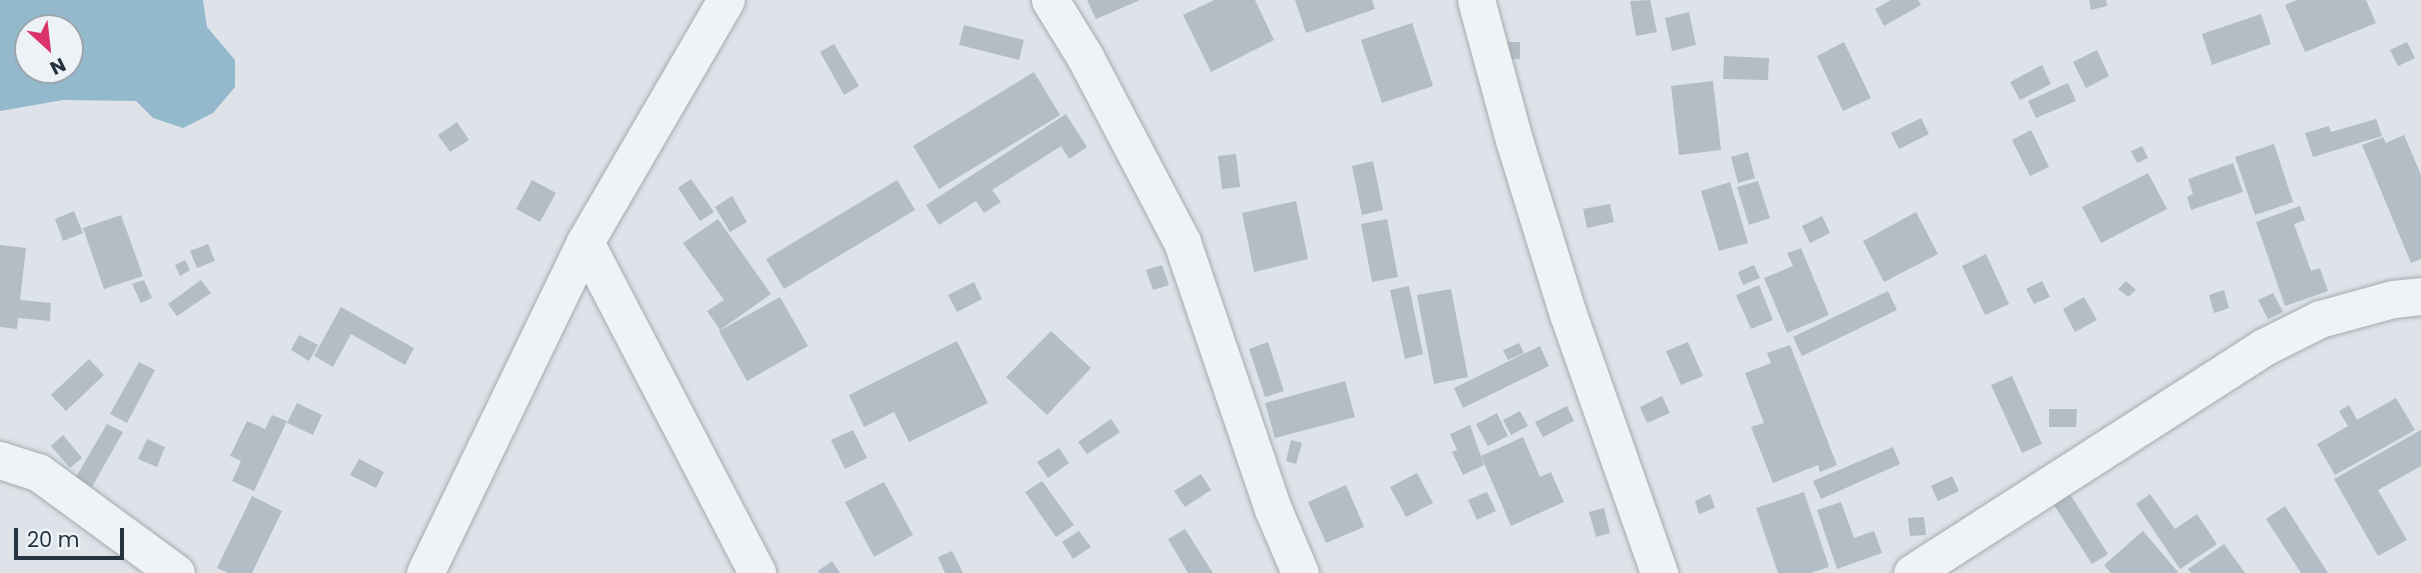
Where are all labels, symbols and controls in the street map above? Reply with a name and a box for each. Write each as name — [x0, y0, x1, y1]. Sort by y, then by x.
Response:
north arrow — [14, 14, 84, 84]
text: N — [45, 51, 70, 82]
scale bar — [18, 514, 128, 558]
text: 20 m — [27, 525, 80, 554]

